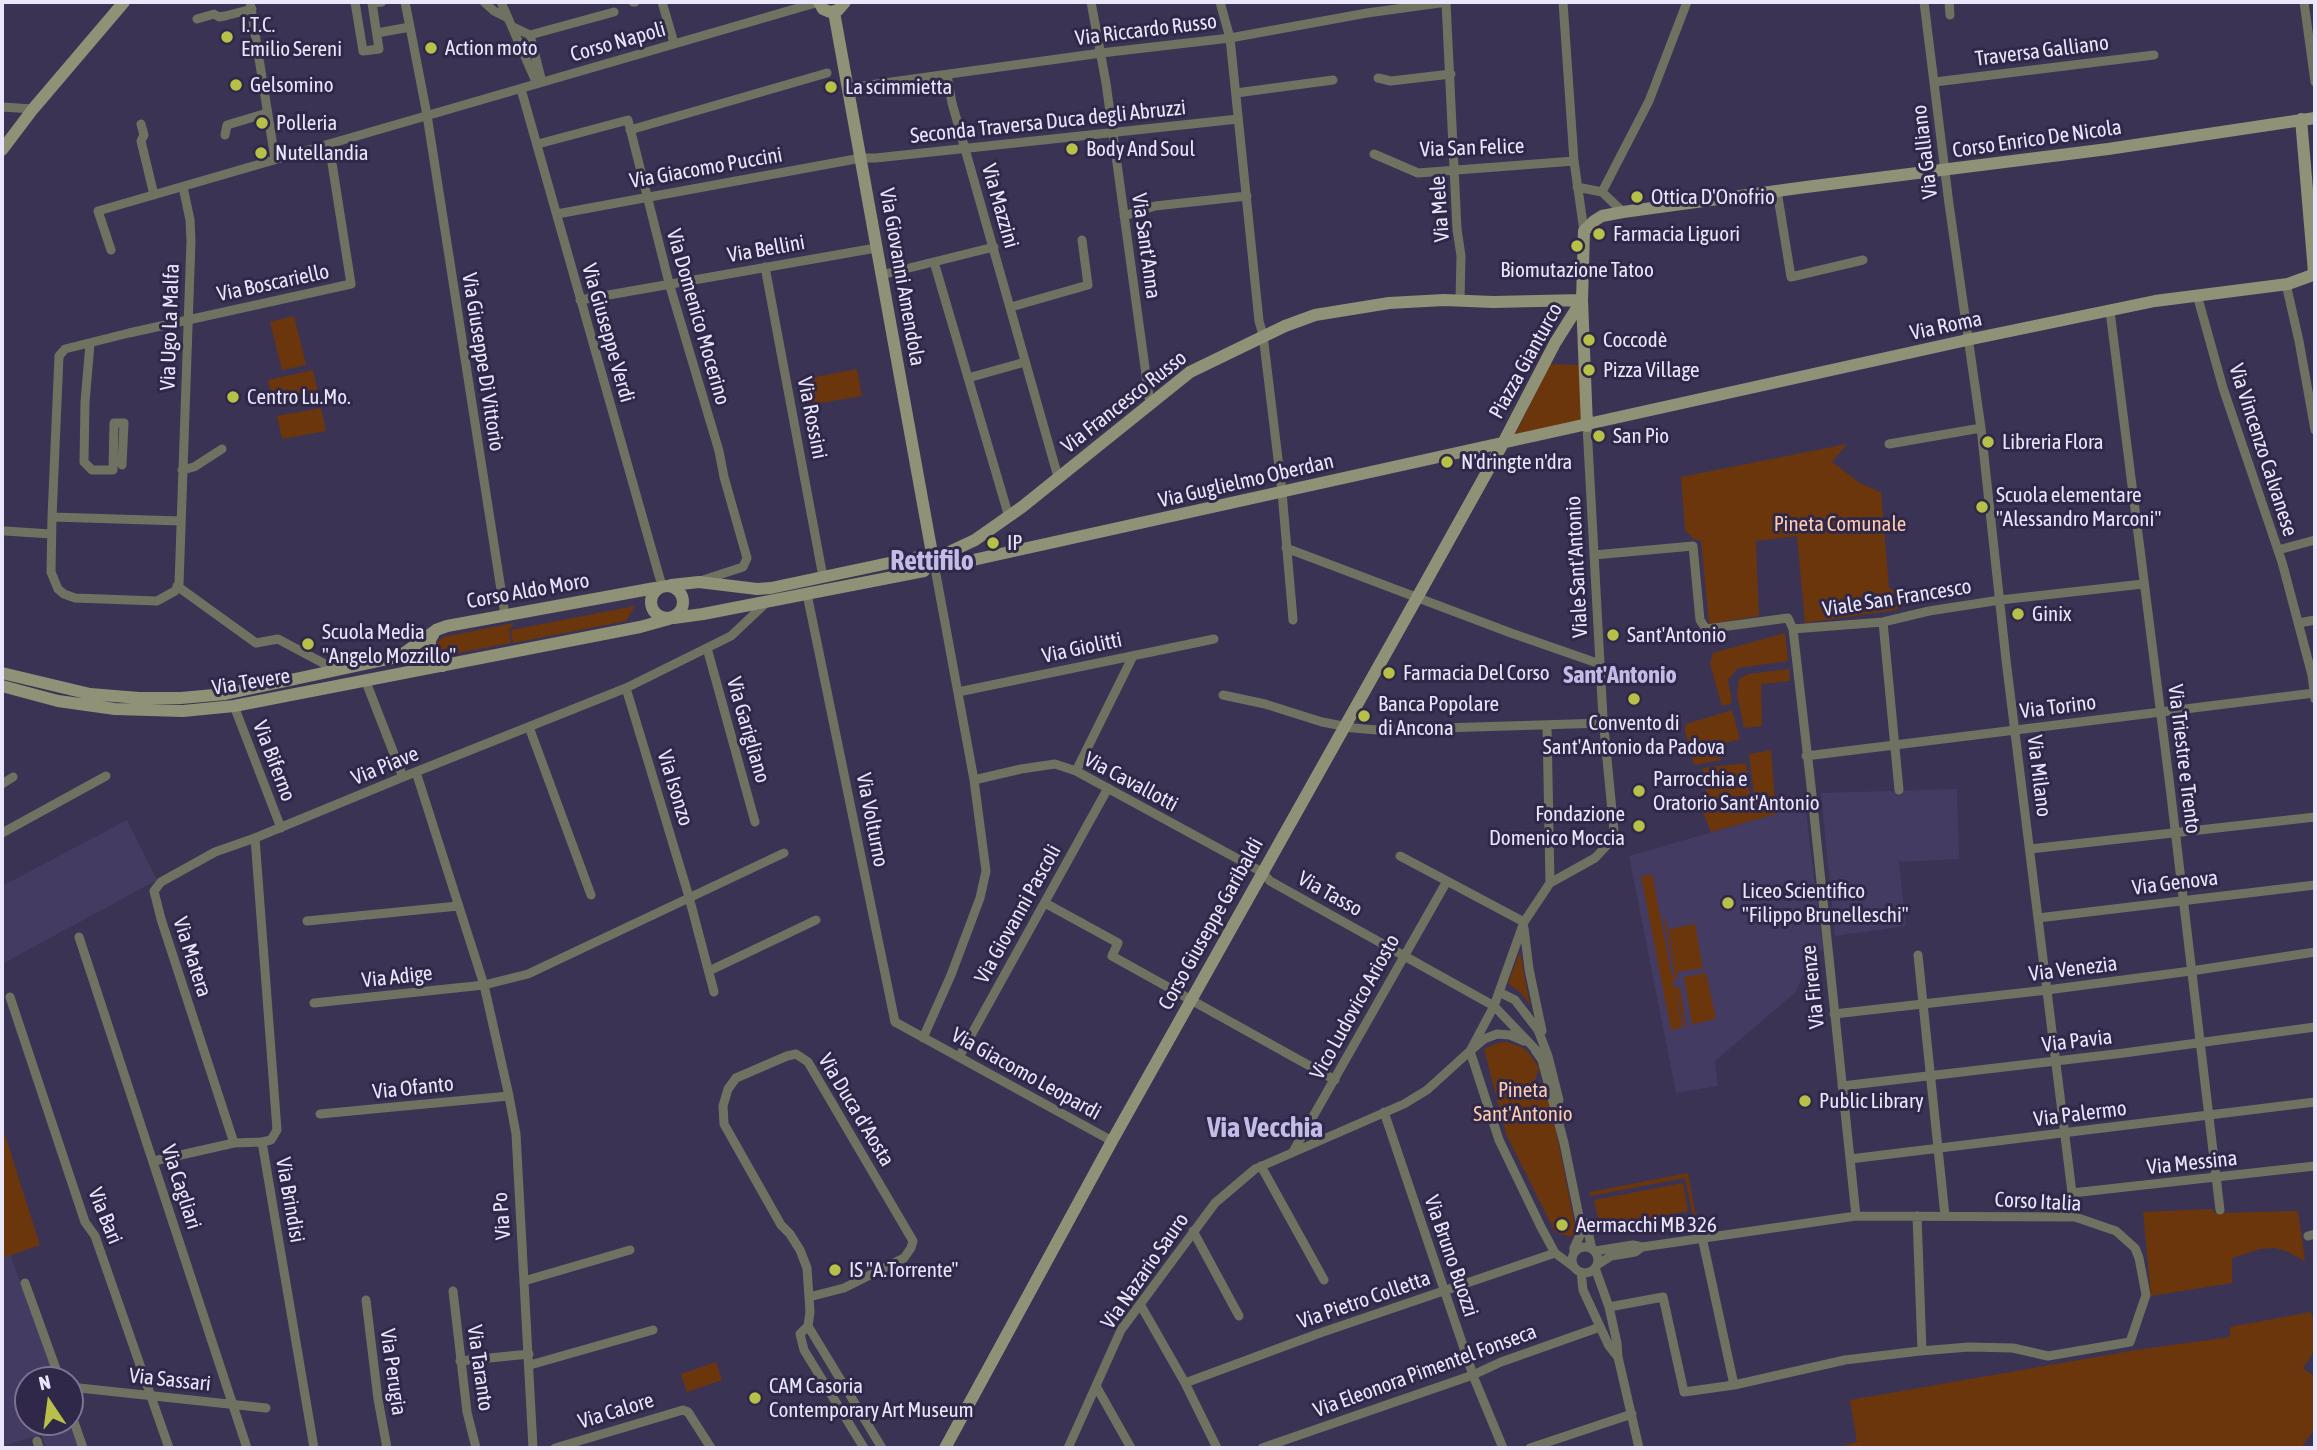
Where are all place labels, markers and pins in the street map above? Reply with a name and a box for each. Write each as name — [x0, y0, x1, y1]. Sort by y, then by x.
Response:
place label: I.T.C. Emilio Sereni — [241, 12, 342, 62]
marker: I.T.C. Emilio Sereni — [219, 29, 235, 45]
place label: Action moto — [445, 35, 538, 61]
marker: Action moto — [423, 40, 439, 56]
place label: Gelsomino — [250, 72, 334, 98]
place label: La scimmietta — [845, 74, 952, 100]
marker: Gelsomino — [228, 77, 244, 93]
marker: La scimmietta — [823, 79, 839, 95]
place label: Polleria — [276, 110, 337, 136]
marker: Polleria — [254, 115, 270, 131]
place label: Body And Soul — [1086, 136, 1195, 162]
place label: Nutellandia — [275, 140, 369, 166]
marker: Body And Soul — [1064, 141, 1080, 157]
marker: Nutellandia — [253, 145, 269, 161]
place label: Ottica D'Onofrio — [1651, 184, 1775, 210]
marker: Ottica D'Onofrio — [1629, 189, 1645, 205]
place label: Farmacia Liguori — [1613, 221, 1740, 247]
marker: Farmacia Liguori — [1591, 226, 1607, 242]
marker: Biomutazione Tatoo — [1569, 238, 1585, 254]
place label: Biomutazione Tatoo — [1500, 257, 1654, 283]
place label: Coccodè — [1603, 327, 1667, 353]
marker: Coccodè — [1581, 332, 1597, 348]
place label: Pizza Village — [1603, 357, 1700, 383]
marker: Pizza Village — [1581, 362, 1597, 378]
place label: Centro Lu.Mo. — [247, 384, 351, 410]
marker: Centro Lu.Mo. — [225, 389, 241, 405]
place label: San Pio — [1613, 423, 1669, 449]
marker: San Pio — [1591, 428, 1607, 444]
place label: Libreria Flora — [2002, 429, 2104, 455]
marker: Libreria Flora — [1980, 434, 1996, 450]
place label: N'dringte n'dra — [1461, 449, 1572, 475]
marker: N'dringte n'dra — [1439, 454, 1455, 470]
place label: Scuola elementare "Alessandro Marconi" — [1996, 482, 2161, 532]
marker: Scuola elementare "Alessandro Marconi" — [1974, 499, 1990, 515]
place label: IP — [1007, 530, 1023, 556]
marker: IP — [985, 535, 1001, 551]
place label: Ginix — [2032, 601, 2071, 627]
marker: Ginix — [2010, 606, 2026, 622]
place label: Scuola Media "Angelo Mozzillo" — [322, 619, 456, 669]
place label: Sant'Antonio — [1627, 622, 1726, 648]
marker: Sant'Antonio — [1605, 627, 1621, 643]
marker: Scuola Media "Angelo Mozzillo" — [300, 636, 316, 652]
place label: Farmacia Del Corso — [1403, 660, 1550, 686]
marker: Farmacia Del Corso — [1381, 665, 1397, 681]
place label: Banca Popolare di Ancona — [1378, 691, 1499, 741]
marker: Convento di Sant'Antonio da Padova — [1626, 691, 1642, 707]
marker: Banca Popolare di Ancona — [1356, 708, 1372, 724]
place label: Convento di Sant'Antonio da Padova — [1543, 710, 1725, 760]
place label: Parrocchia e Oratorio Sant'Antonio — [1653, 766, 1820, 816]
marker: Parrocchia e Oratorio Sant'Antonio — [1631, 783, 1647, 799]
place label: Fondazione Domenico Moccia — [1489, 801, 1625, 851]
marker: Fondazione Domenico Moccia — [1631, 818, 1647, 834]
place label: Liceo Scientifico "Filippo Brunelleschi" — [1742, 878, 1909, 928]
marker: Liceo Scientifico "Filippo Brunelleschi" — [1720, 895, 1736, 911]
place label: Public Library — [1819, 1088, 1924, 1114]
marker: Public Library — [1797, 1093, 1813, 1109]
place label: Aermacchi MB 326 — [1576, 1212, 1717, 1238]
marker: Aermacchi MB 326 — [1554, 1217, 1570, 1233]
place label: IS "A.Torrente" — [849, 1257, 958, 1283]
marker: IS "A.Torrente" — [827, 1262, 843, 1278]
place label: CAM Casoria Contemporary Art Museum — [769, 1373, 974, 1423]
marker: CAM Casoria Contemporary Art Museum — [747, 1390, 763, 1406]

